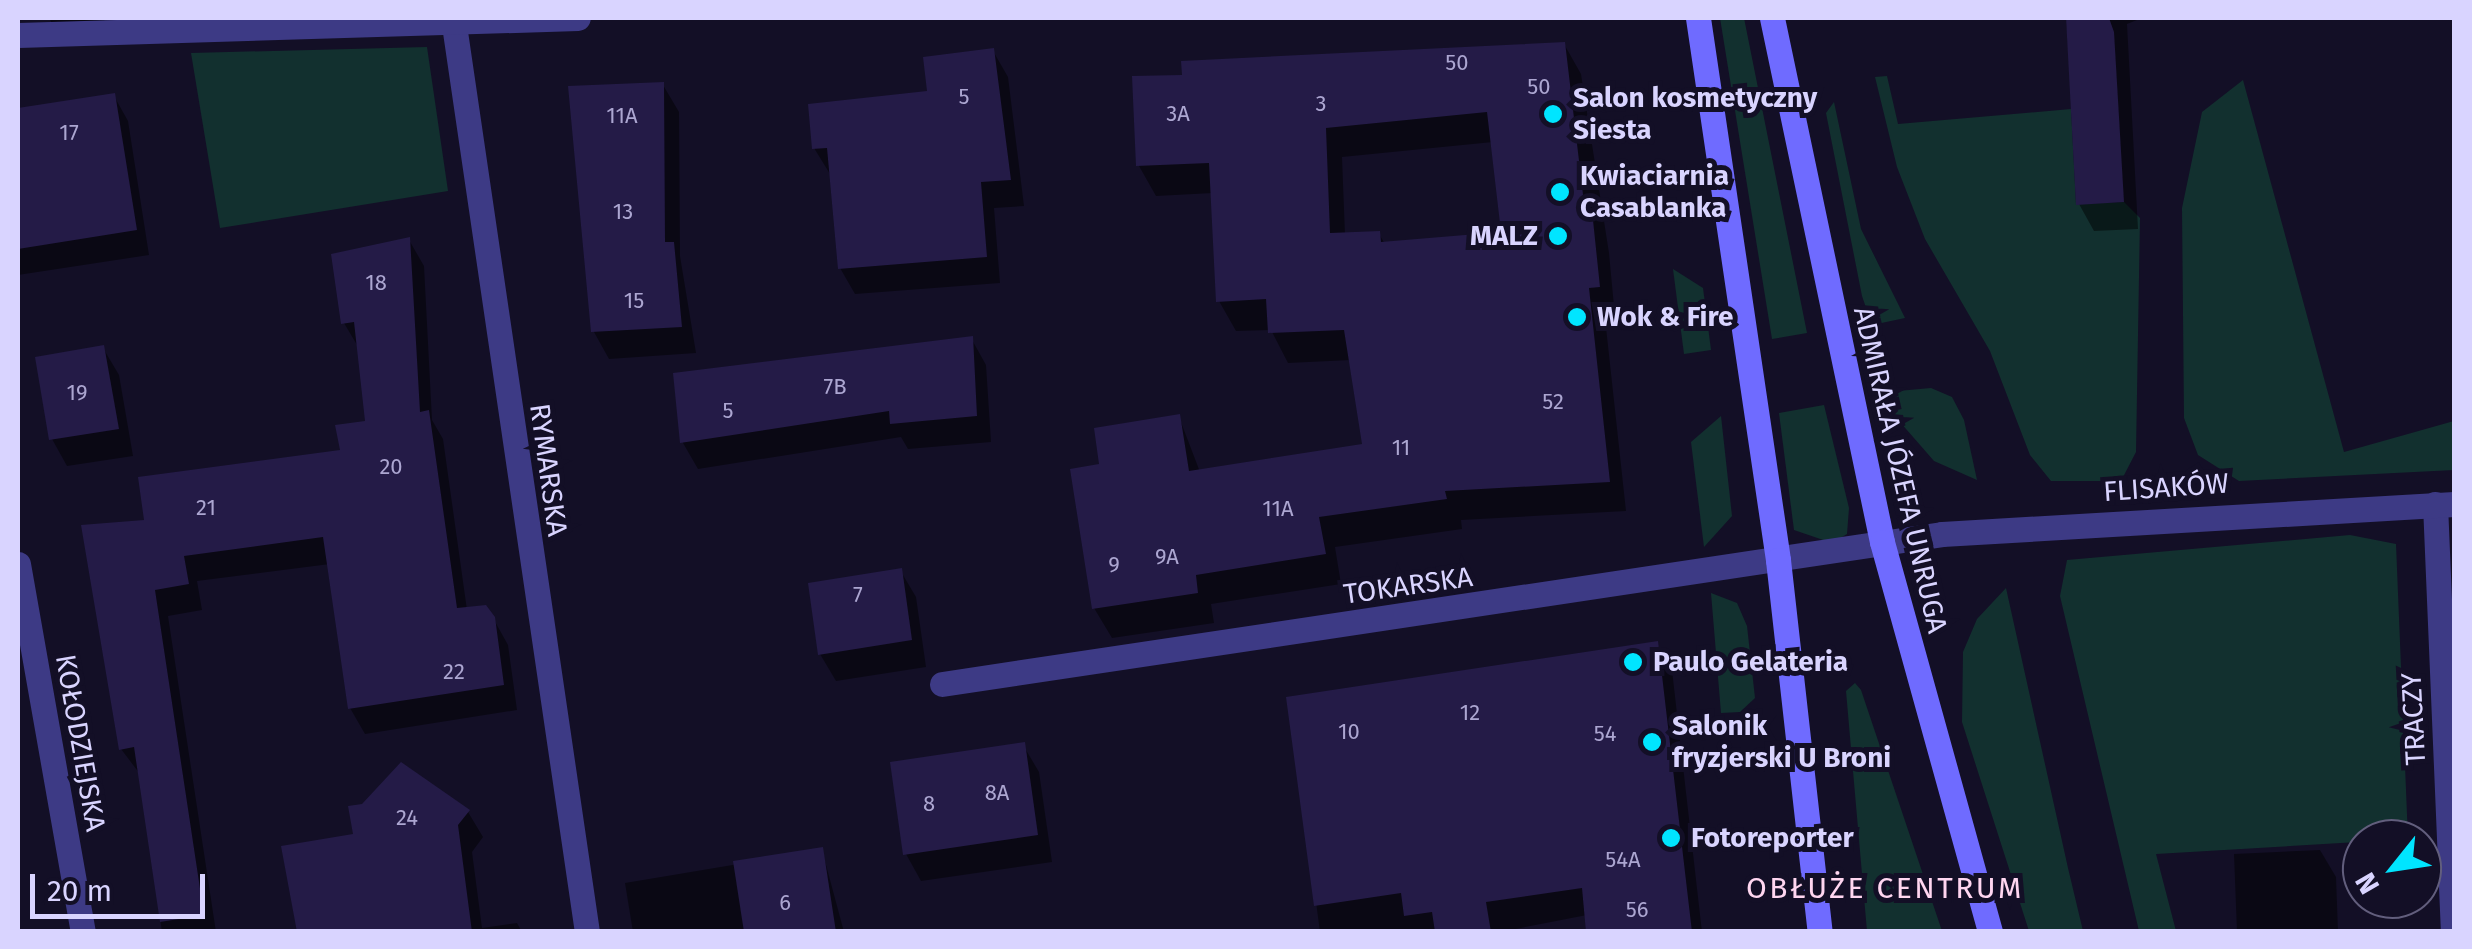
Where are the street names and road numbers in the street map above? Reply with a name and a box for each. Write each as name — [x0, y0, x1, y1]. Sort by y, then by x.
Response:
street label: ADMIRAŁA JÓZEFA UNRUGA — [1846, 303, 1954, 637]
street label: RYMARSKA — [522, 402, 574, 538]
street label: FLISAKÓW — [2102, 467, 2230, 509]
street label: TOKARSKA — [1341, 560, 1475, 612]
street label: KOŁODZIEJSKA — [48, 652, 112, 834]
street label: TRACZY — [2395, 672, 2433, 766]

